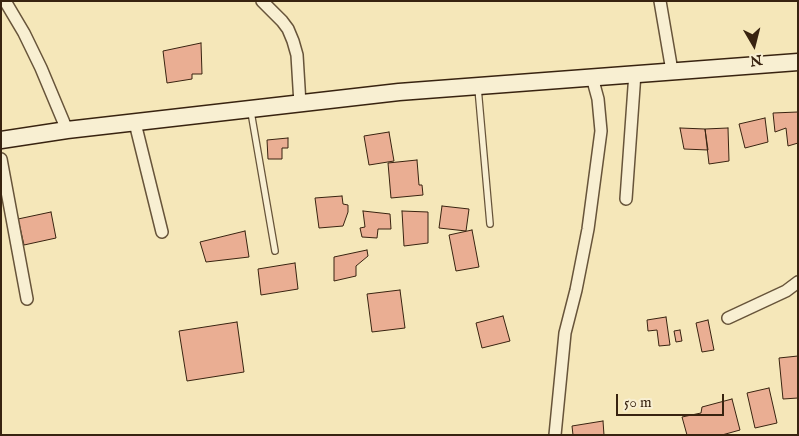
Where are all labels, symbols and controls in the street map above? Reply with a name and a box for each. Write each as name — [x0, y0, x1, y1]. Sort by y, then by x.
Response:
north arrow — [729, 20, 779, 70]
text: N — [749, 50, 763, 70]
scale bar — [619, 384, 726, 416]
text: 50 m — [624, 393, 652, 412]

